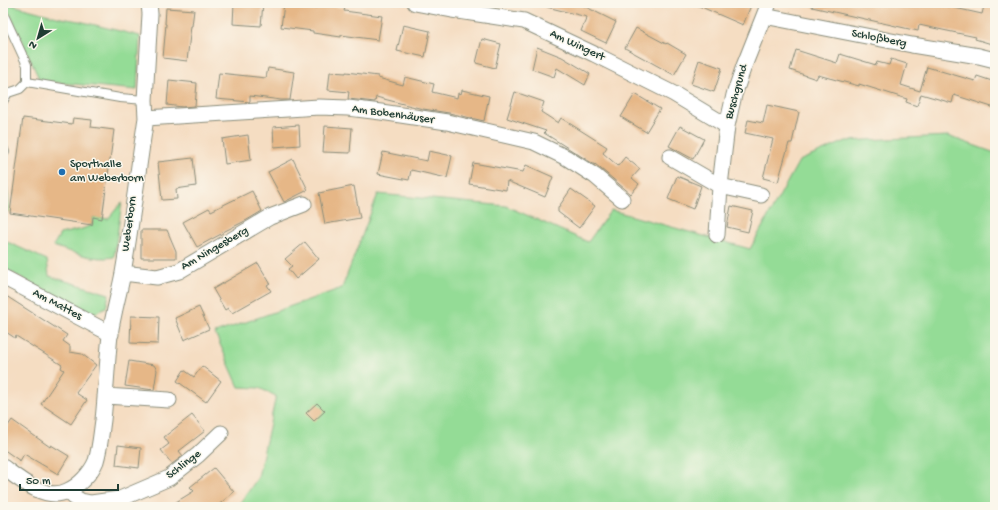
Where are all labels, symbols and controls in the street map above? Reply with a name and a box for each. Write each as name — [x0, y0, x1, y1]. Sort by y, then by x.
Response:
north arrow — [18, 18, 58, 58]
street label: Am Wingert — [547, 27, 608, 65]
street label: Schloßberg — [850, 27, 908, 51]
text: N — [27, 37, 40, 51]
street label: Buschgrund — [722, 62, 752, 122]
street label: Am Bobenhäuser — [351, 102, 437, 128]
place label: Sporthalle am Weberborn — [70, 158, 144, 186]
marker: Sporthalle am Weberborn — [57, 167, 67, 177]
street label: Weberborn — [119, 195, 141, 253]
street label: Am Ningesberg — [179, 224, 251, 274]
street label: Am Mattes — [30, 286, 85, 324]
street label: Schlinge — [164, 447, 205, 483]
scale bar — [20, 466, 118, 492]
text: 50 m — [26, 475, 51, 489]

